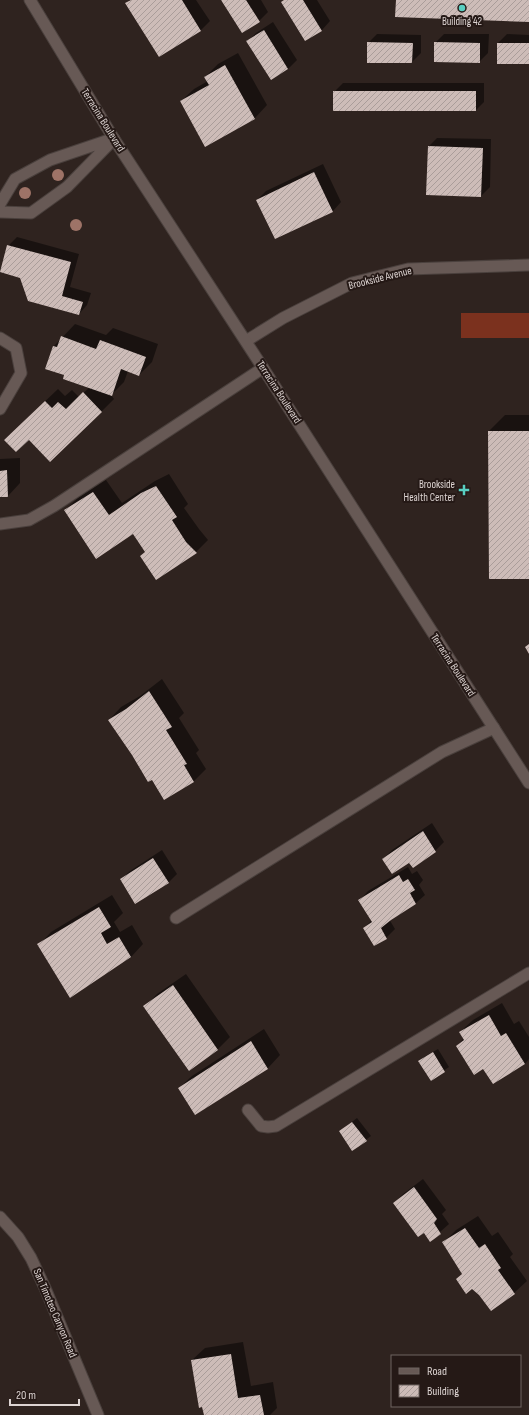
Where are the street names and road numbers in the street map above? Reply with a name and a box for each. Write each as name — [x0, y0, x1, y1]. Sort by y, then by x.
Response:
street label: Terracina Boulevard — [78, 86, 128, 154]
street label: Brookside Avenue — [347, 264, 413, 292]
street label: Terracina Boulevard — [254, 358, 304, 426]
street label: Terracina Boulevard — [428, 631, 478, 699]
street label: San Timoteo Canyon Road — [30, 1267, 80, 1360]

